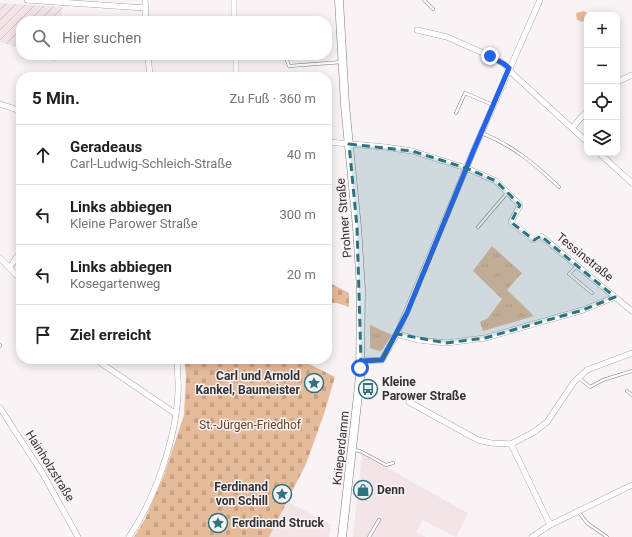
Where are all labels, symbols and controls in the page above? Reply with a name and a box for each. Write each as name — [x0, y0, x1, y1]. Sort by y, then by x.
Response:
map controls — [584, 12, 620, 156]
button: + — [584, 12, 620, 48]
search box — [16, 16, 332, 60]
icon: search — [30, 27, 52, 49]
text: Hier suchen — [62, 29, 141, 47]
route end — [481, 47, 499, 65]
button: − — [584, 48, 620, 84]
button: locate — [584, 84, 620, 120]
text: 5 Min. — [32, 88, 80, 108]
text: Zu Fuß · 360 m — [230, 91, 316, 106]
button: layers — [584, 120, 620, 156]
text: Geradeaus — [70, 138, 142, 156]
icon: ahead — [32, 144, 54, 166]
text: 40 m — [287, 147, 316, 162]
text: Carl-Ludwig-Schleich-Straße — [70, 156, 232, 171]
street label: Prohner Straße — [334, 178, 354, 258]
text: Links abbiegen — [70, 198, 172, 216]
icon: left — [32, 204, 54, 226]
text: 300 m — [279, 207, 316, 222]
text: Kleine Parower Straße — [70, 216, 198, 231]
street label: Tessinstraße — [554, 230, 616, 284]
text: Links abbiegen — [70, 258, 172, 276]
icon: left — [32, 264, 54, 286]
text: 20 m — [287, 267, 316, 282]
text: Kosegartenweg — [70, 276, 160, 291]
icon: arrive — [32, 324, 54, 346]
text: Ziel erreicht — [70, 326, 151, 344]
route start — [351, 359, 369, 377]
place label: Carl und Arnold Kankel, Baumeister — [195, 369, 301, 397]
place icon: Carl und Arnold Kankel, Baumeister — [303, 372, 325, 394]
place label: Kleine Parower Straße — [382, 375, 466, 403]
bus stop icon: Kleine Parower Straße — [357, 378, 379, 400]
street label: Knieperdamm — [330, 410, 352, 486]
park label: St.-Jürgen-Friedhof — [199, 418, 302, 432]
street label: Hainholzstraße — [23, 428, 77, 504]
shop icon: Denn — [352, 479, 374, 501]
place label: Ferdinand von Schill — [214, 480, 268, 508]
place icon: Ferdinand von Schill — [271, 483, 293, 505]
place label: Denn — [377, 483, 405, 497]
place icon: Ferdinand Struck — [207, 512, 229, 534]
place label: Ferdinand Struck — [232, 516, 325, 530]

